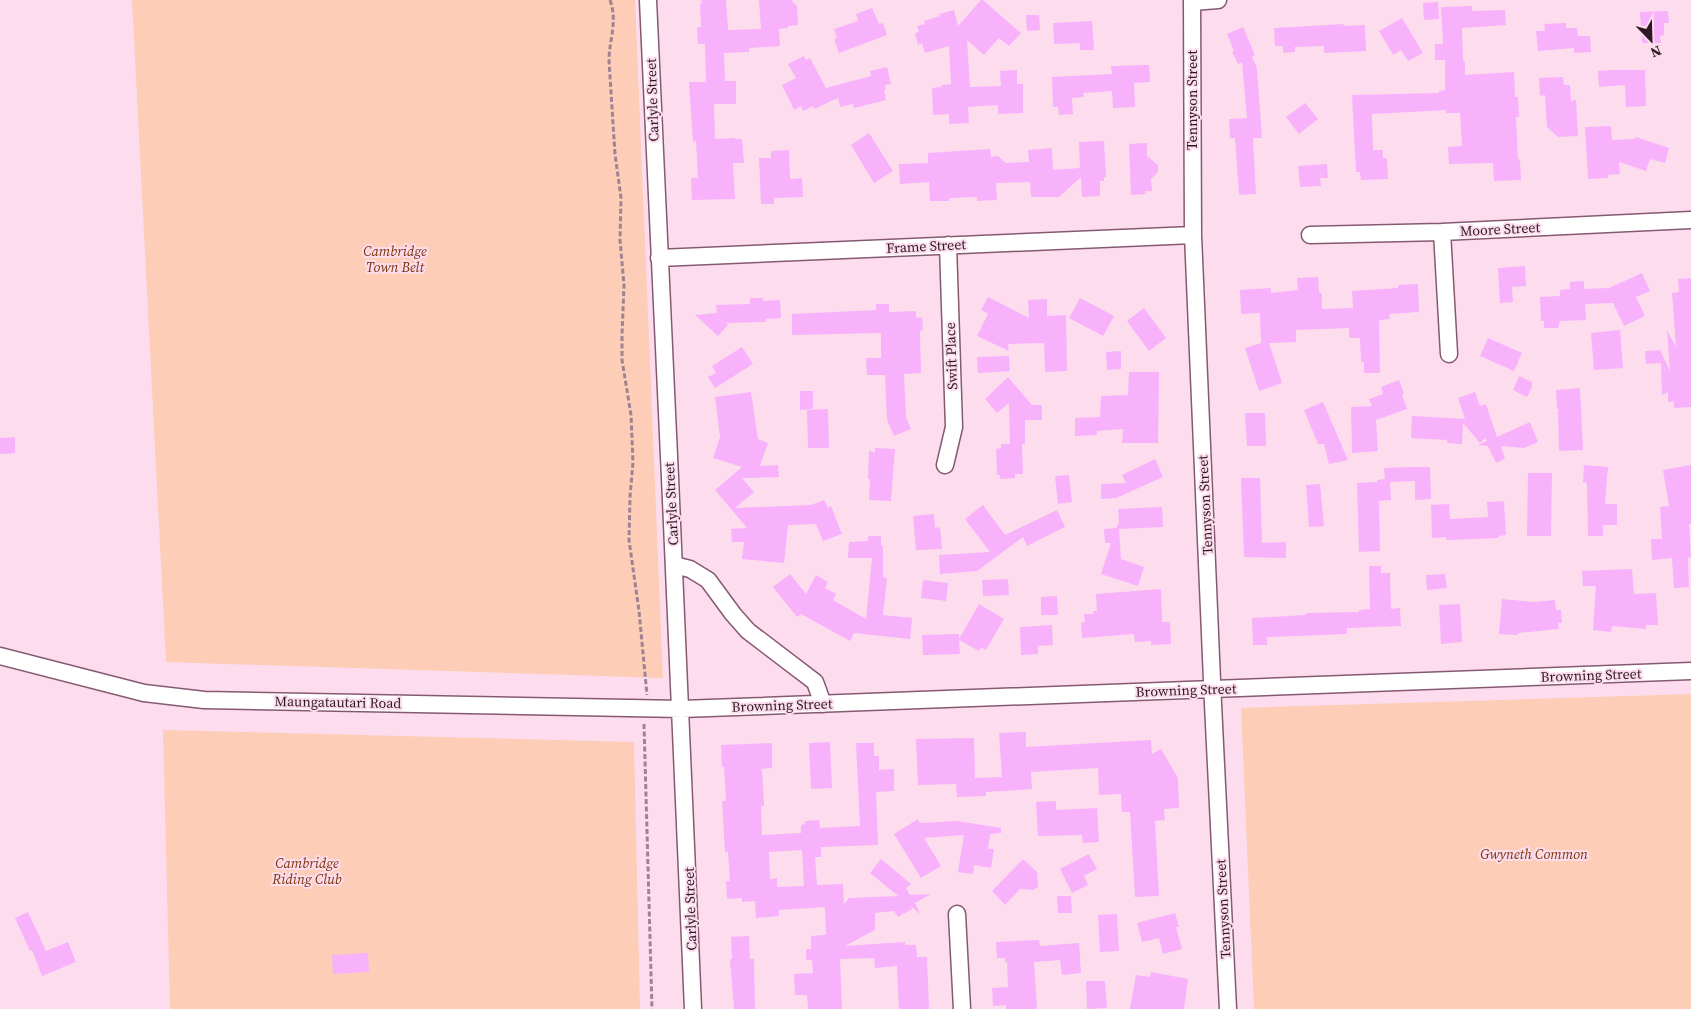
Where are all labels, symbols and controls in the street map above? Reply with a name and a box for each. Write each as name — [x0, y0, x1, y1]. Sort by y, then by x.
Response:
north arrow — [1626, 15, 1676, 65]
text: N — [1647, 41, 1665, 63]
street label: Tennyson Street — [1182, 50, 1202, 150]
street label: Carlyle Street — [641, 58, 663, 142]
street label: Moore Street — [1459, 217, 1541, 241]
street label: Frame Street — [886, 234, 967, 258]
park label: Cambridge Town Belt — [363, 241, 427, 277]
street label: Swift Place — [940, 322, 962, 390]
street label: Tennyson Street — [1192, 454, 1218, 555]
street label: Carlyle Street — [659, 461, 683, 546]
street label: Browning Street — [1540, 663, 1642, 687]
street label: Browning Street — [1135, 678, 1237, 702]
street label: Maungatautari Road — [274, 691, 402, 713]
street label: Browning Street — [731, 693, 833, 717]
park label: Gwyneth Common — [1480, 844, 1588, 864]
park label: Cambridge Riding Club — [271, 853, 342, 889]
street label: Tennyson Street — [1210, 858, 1236, 959]
street label: Carlyle Street — [679, 867, 701, 951]

